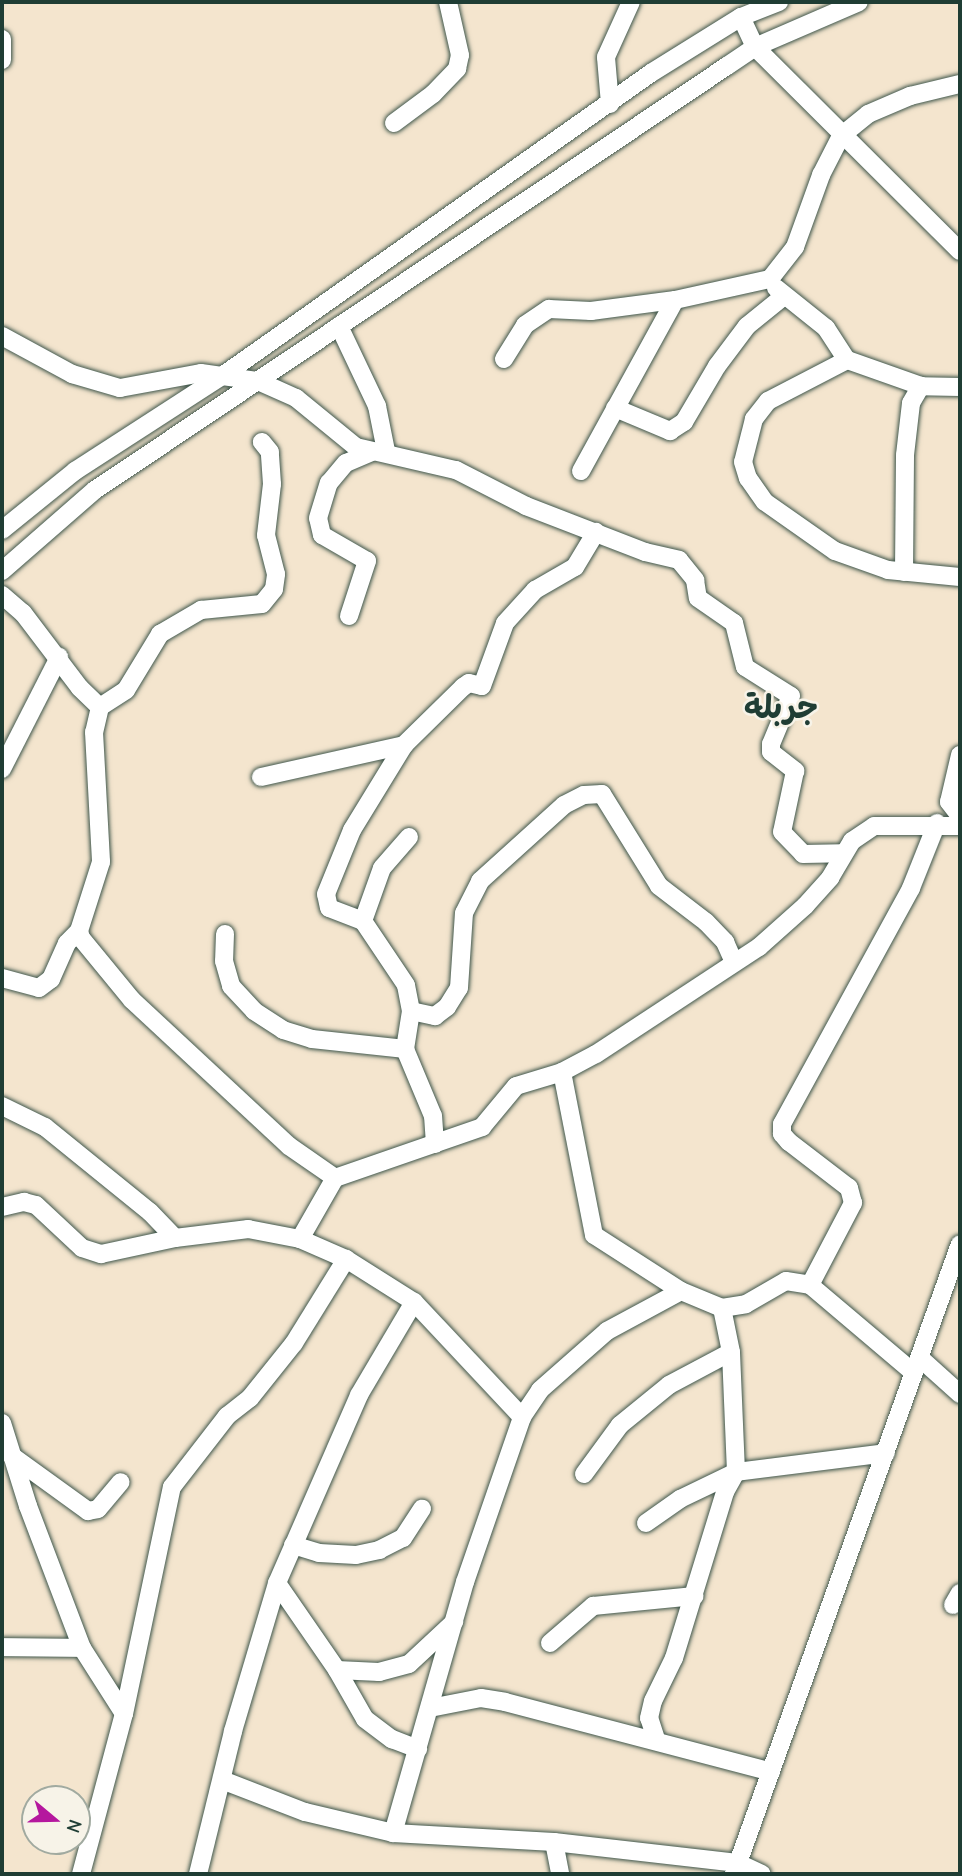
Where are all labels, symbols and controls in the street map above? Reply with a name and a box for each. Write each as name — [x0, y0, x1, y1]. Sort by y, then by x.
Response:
district label: جربلة — [744, 689, 818, 727]
north arrow — [21, 1785, 91, 1855]
text: N — [62, 1817, 86, 1836]

